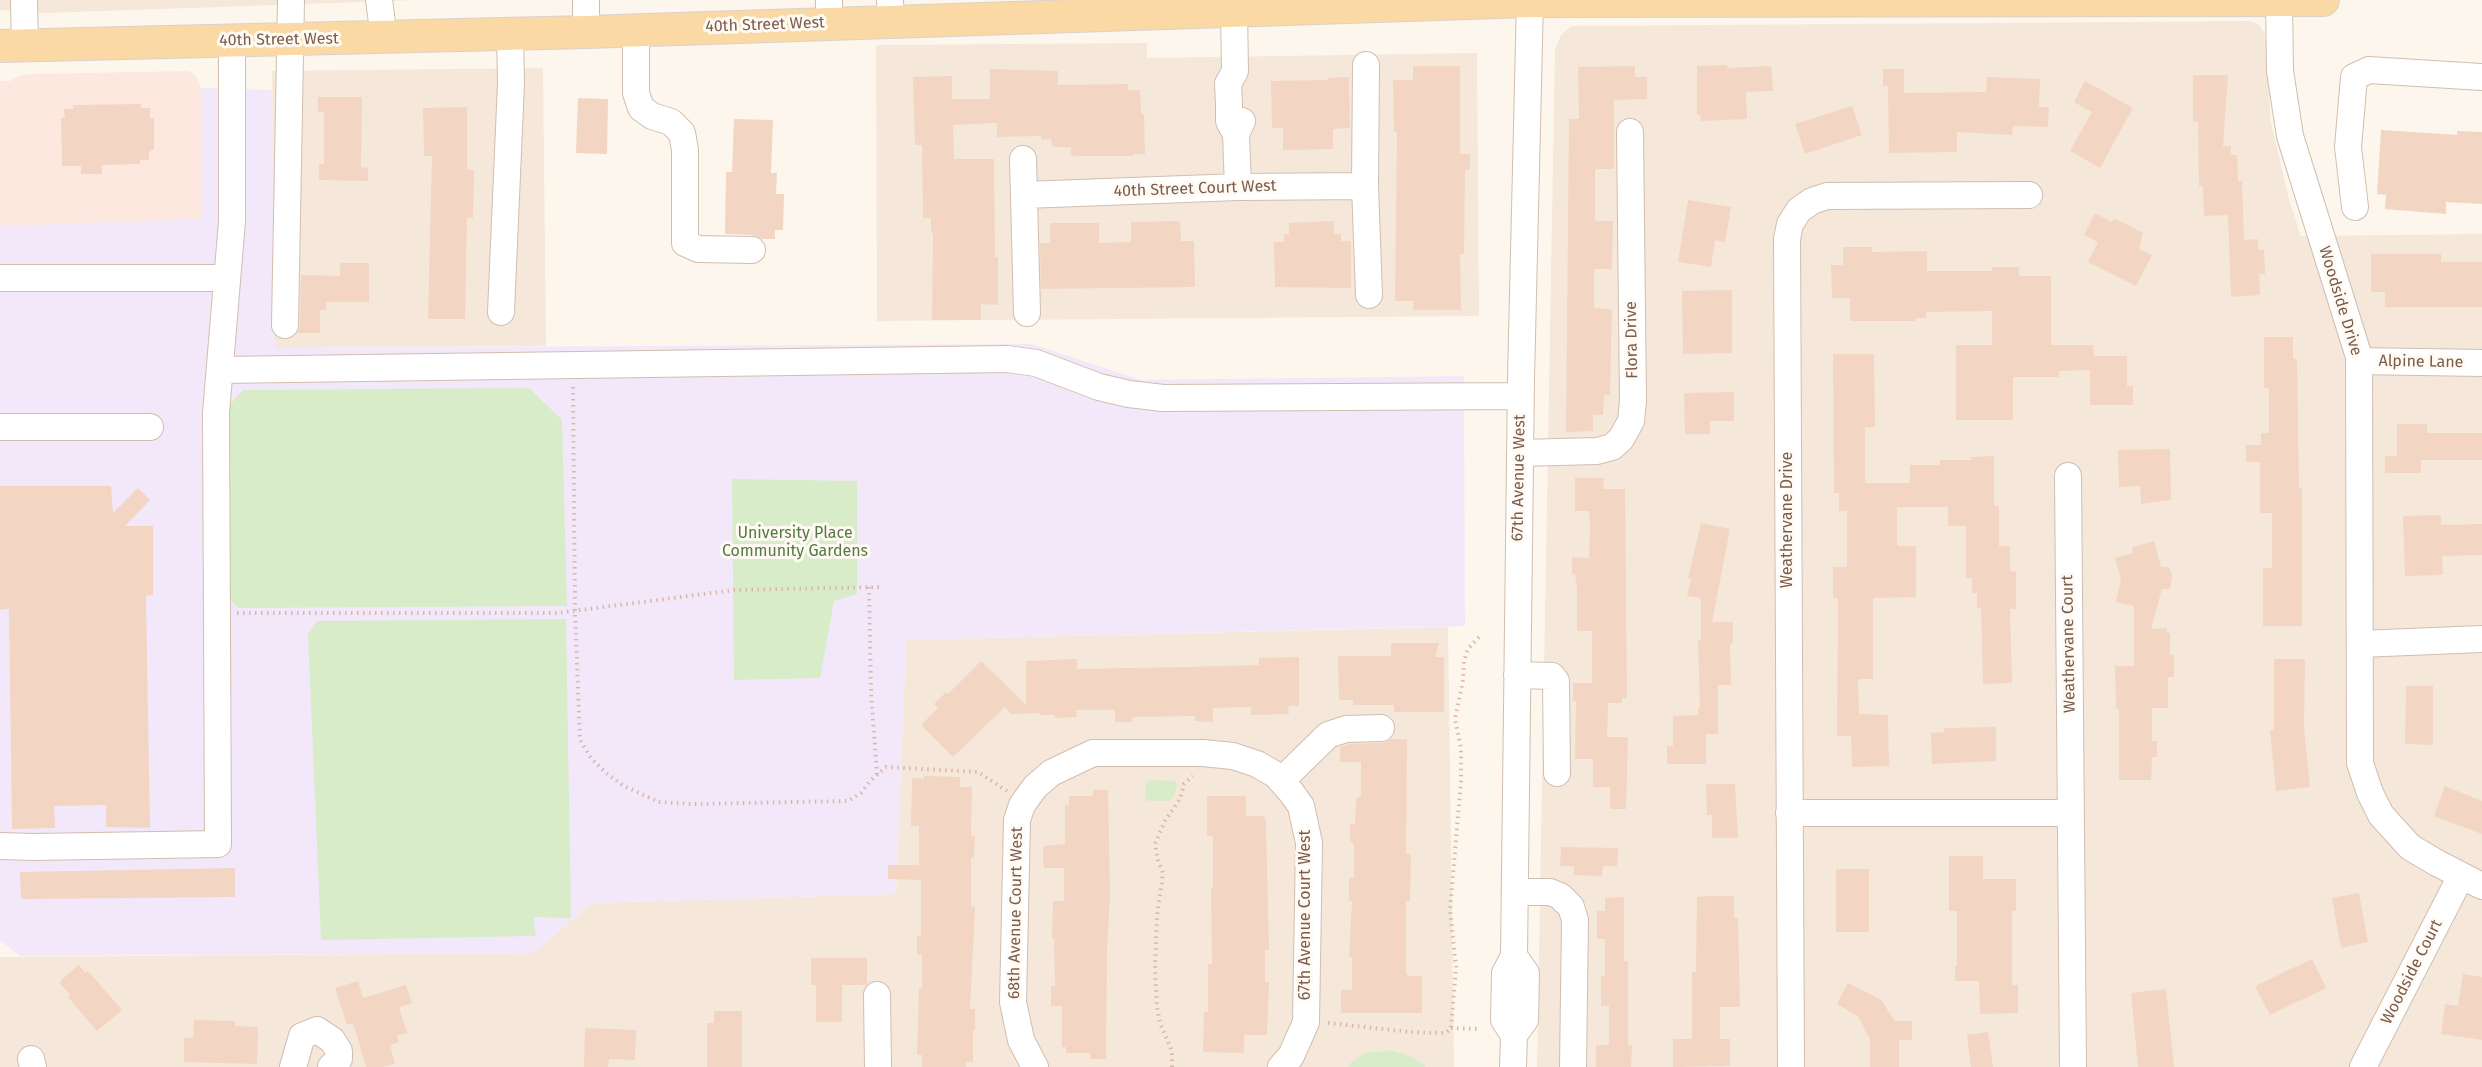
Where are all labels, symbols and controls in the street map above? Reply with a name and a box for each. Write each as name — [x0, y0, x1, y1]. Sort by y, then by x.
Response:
street label: 40th Street West — [705, 13, 825, 37]
street label: 40th Street West — [219, 29, 339, 51]
street label: 40th Street Court West — [1113, 177, 1277, 201]
street label: Woodside Drive — [2314, 244, 2366, 358]
street label: Flora Drive — [1622, 301, 1642, 379]
street label: Alpine Lane — [2378, 352, 2464, 372]
street label: 67th Avenue West — [1508, 414, 1530, 542]
street label: Weathervane Drive — [1778, 452, 1798, 588]
park label: University Place Community Gardens — [722, 524, 868, 562]
street label: Weathervane Court — [2058, 575, 2080, 713]
street label: 68th Avenue Court West — [1005, 827, 1027, 999]
street label: 67th Avenue Court West — [1296, 830, 1316, 1000]
street label: Woodside Court — [2377, 916, 2447, 1028]

